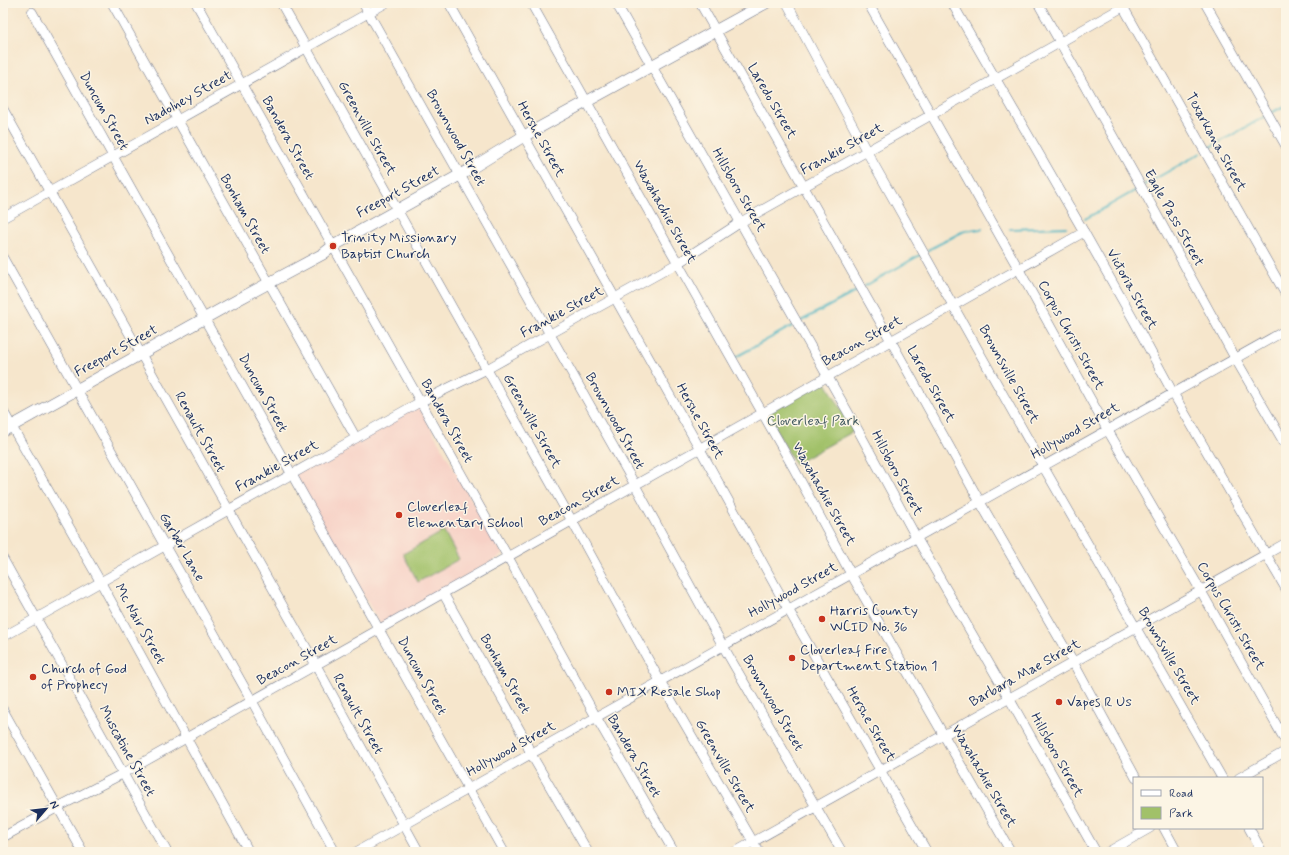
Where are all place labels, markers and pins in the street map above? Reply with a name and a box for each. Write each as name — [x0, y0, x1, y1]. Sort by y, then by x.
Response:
place label: Trinity Missionary Baptist Church — [341, 229, 457, 263]
marker: Trinity Missionary Baptist Church — [328, 241, 338, 251]
place label: Cloverleaf Elementary School — [407, 498, 523, 532]
marker: Cloverleaf Elementary School — [394, 510, 404, 520]
place label: Harris County WCID No. 36 — [830, 602, 918, 636]
marker: Harris County WCID No. 36 — [817, 614, 827, 624]
place label: Cloverleaf Fire Department Station 1 — [800, 641, 938, 675]
marker: Cloverleaf Fire Department Station 1 — [787, 653, 797, 663]
place label: Church of God of Prophecy — [41, 660, 127, 694]
marker: Church of God of Prophecy — [28, 672, 38, 682]
place label: MIX Resale Shop — [617, 683, 721, 701]
marker: MIX Resale Shop — [604, 687, 614, 697]
place label: Vapes R Us — [1067, 693, 1132, 711]
marker: Vapes R Us — [1054, 697, 1064, 707]

